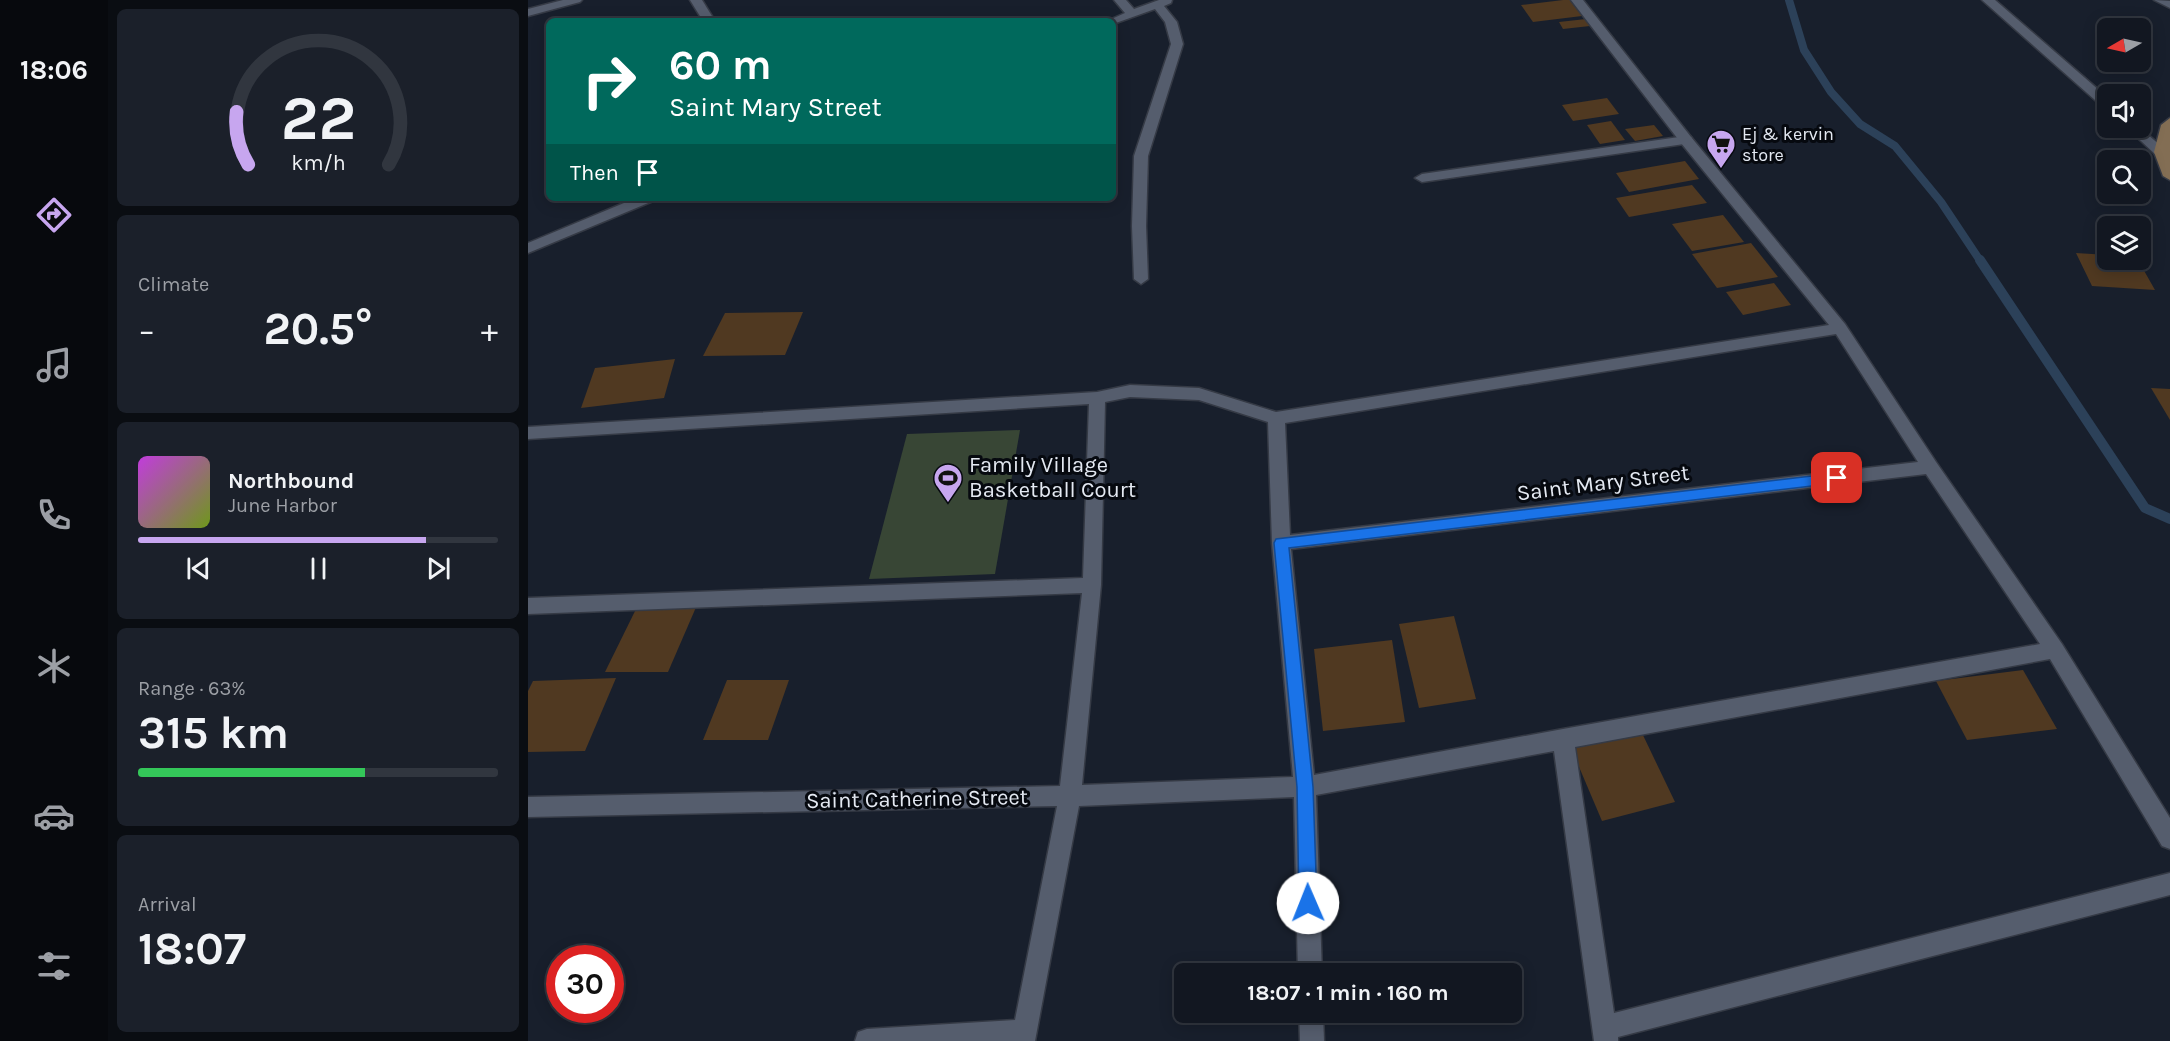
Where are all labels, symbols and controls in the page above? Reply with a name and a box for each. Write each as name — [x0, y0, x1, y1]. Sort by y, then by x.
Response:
north arrow — [2097, 18, 2151, 72]
map controls — [2097, 18, 2151, 270]
text: 60 m — [669, 40, 772, 90]
icon: right — [570, 42, 648, 120]
text: 18:06 — [20, 54, 88, 86]
text: 22 — [280, 82, 356, 155]
button: sound — [2097, 84, 2151, 138]
text: Saint Mary Street — [669, 91, 882, 123]
place label: Ej & kervin store — [1742, 123, 1834, 166]
supermarket icon: Ej & kervin store — [1705, 128, 1737, 170]
text: km/h — [291, 150, 345, 175]
button: search — [2097, 150, 2151, 204]
icon: arrive — [631, 156, 664, 189]
text: Then — [570, 160, 619, 186]
icon: directions — [33, 194, 75, 236]
button: layers — [2097, 216, 2151, 270]
text: Climate — [138, 273, 209, 296]
text: 20.5° — [263, 303, 373, 355]
text: − — [138, 311, 155, 349]
text: + — [481, 311, 498, 349]
icon: music — [33, 344, 75, 386]
place label: Family Village Basketball Court — [969, 452, 1136, 503]
pin — [1811, 452, 1862, 503]
street label: Saint Mary Street — [1515, 460, 1691, 506]
icon: arrive — [1820, 461, 1853, 494]
sports icon: Family Village Basketball Court — [932, 462, 964, 504]
text: Northbound — [228, 468, 354, 494]
icon: phone — [33, 494, 75, 536]
text: June Harbor — [228, 494, 337, 517]
icon: previous — [182, 552, 215, 585]
icon: pause — [302, 552, 335, 585]
icon: next — [422, 552, 455, 585]
icon: climate — [33, 645, 75, 687]
text: Range · 63% — [138, 677, 246, 700]
text: 315 km — [138, 707, 289, 759]
street label: Saint Catherine Street — [806, 784, 1028, 814]
icon: car — [33, 795, 75, 837]
position arrow — [1276, 871, 1340, 935]
text: Arrival — [138, 893, 197, 916]
text: 18:07 — [138, 923, 246, 975]
icon: filters — [33, 945, 75, 987]
speed limit sign: 30 — [546, 945, 624, 1023]
text: 18:07 · 1 min · 160 m — [1247, 980, 1449, 1006]

